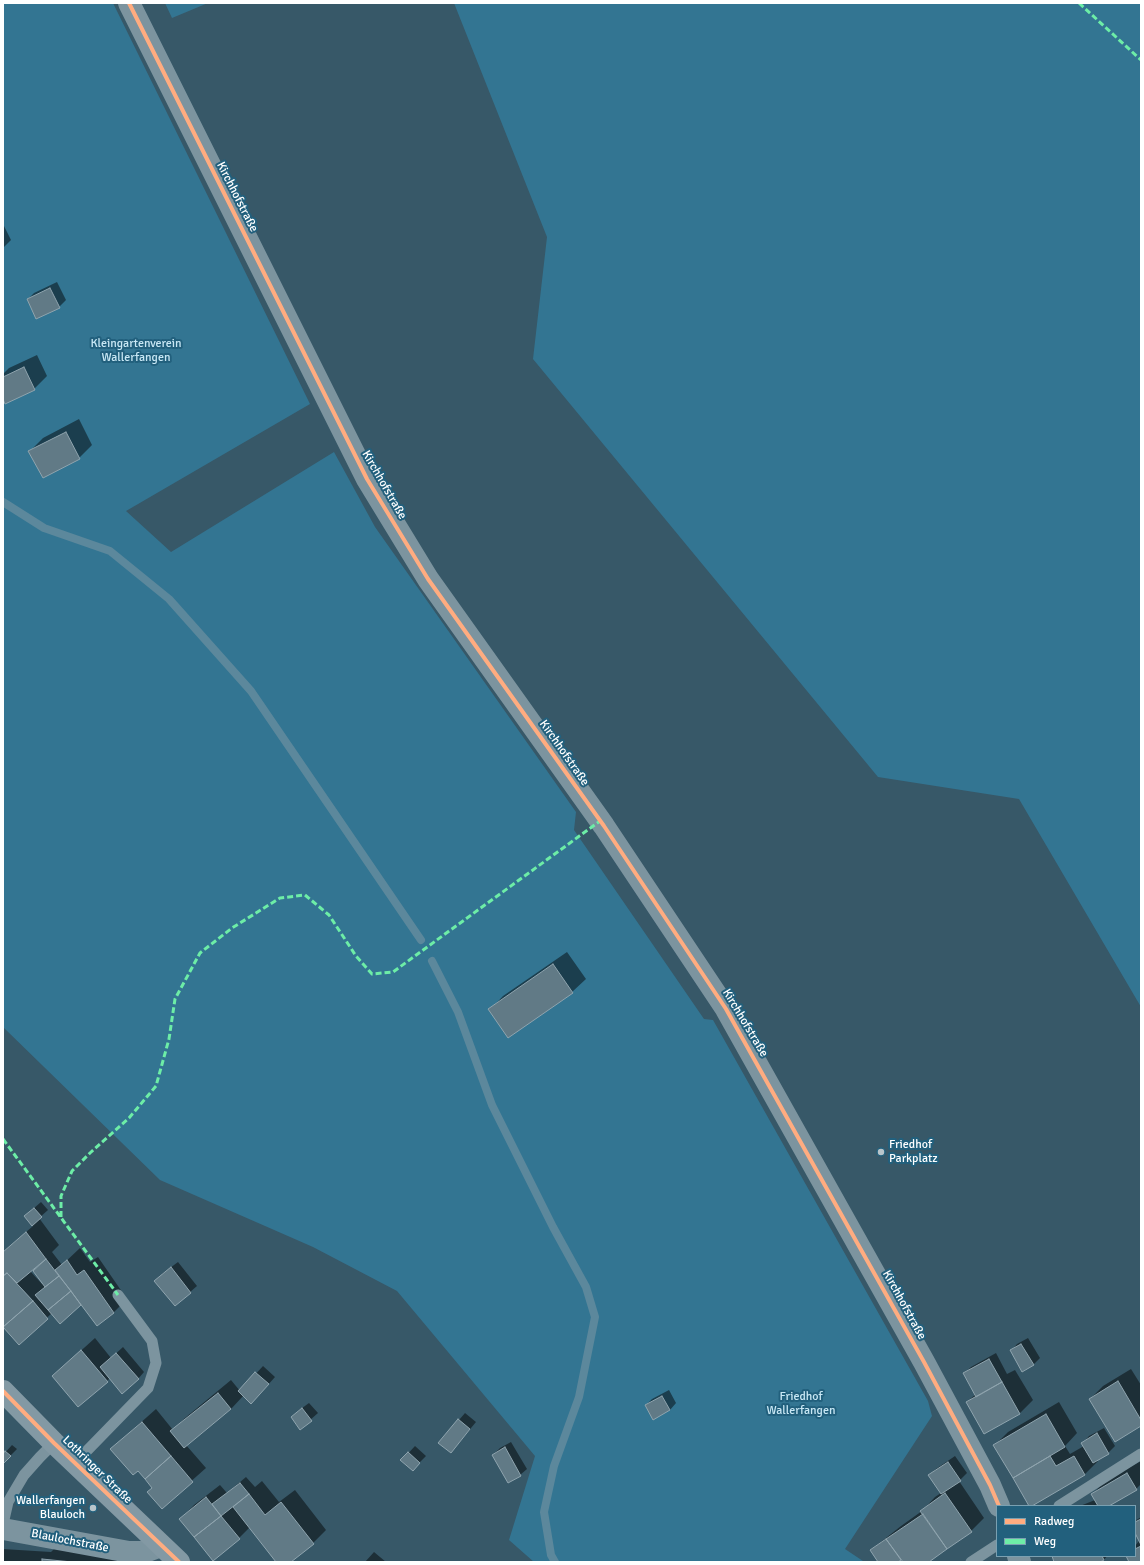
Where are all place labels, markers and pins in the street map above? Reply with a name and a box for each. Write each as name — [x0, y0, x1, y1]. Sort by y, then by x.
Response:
place label: Friedhof Parkplatz — [889, 1138, 938, 1166]
marker: Friedhof Parkplatz — [876, 1147, 886, 1157]
place label: Wallerfangen Blauloch — [16, 1494, 85, 1522]
marker: Wallerfangen Blauloch — [88, 1503, 98, 1513]

